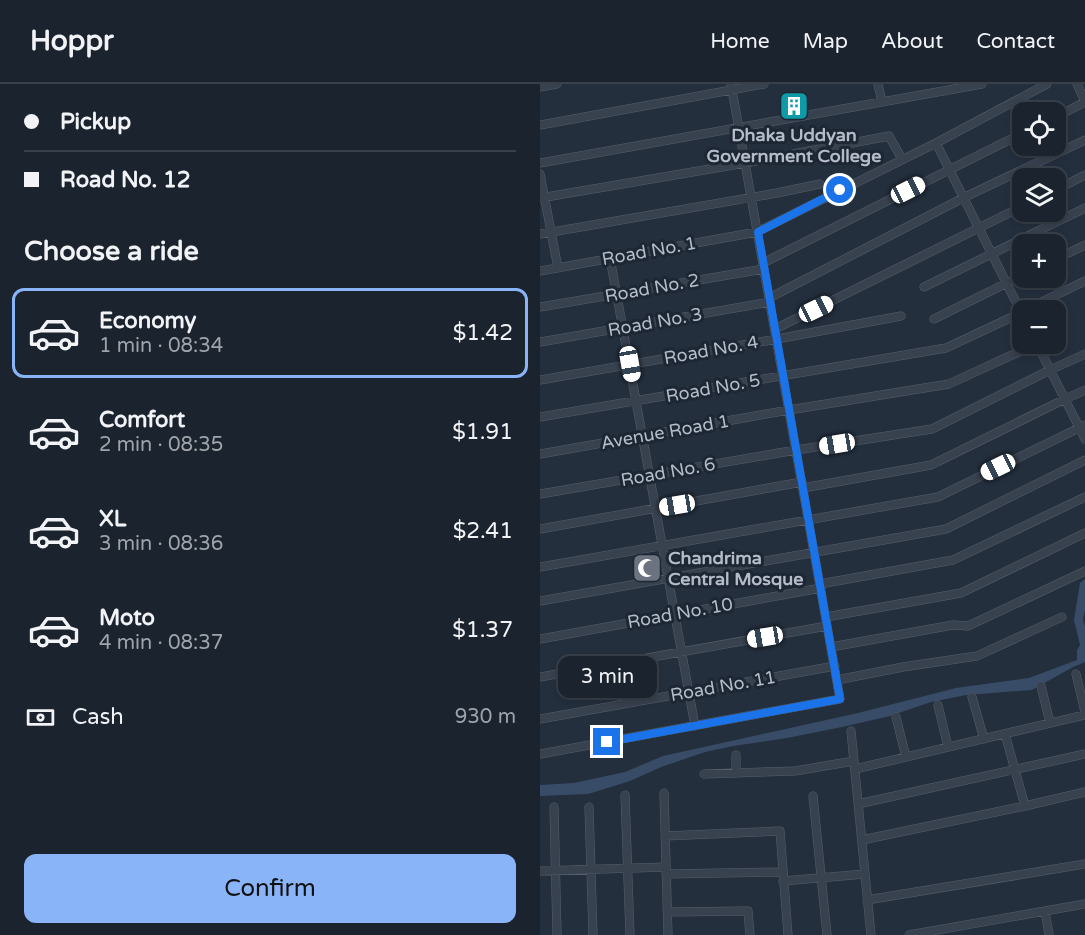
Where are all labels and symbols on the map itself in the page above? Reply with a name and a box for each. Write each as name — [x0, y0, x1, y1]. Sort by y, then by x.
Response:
building icon: Dhaka Uddyan Government College — [778, 90, 810, 122]
place label: Dhaka Uddyan Government College — [707, 124, 881, 167]
car — [888, 174, 928, 206]
route start — [826, 176, 853, 203]
street label: Road No. 1 — [600, 232, 698, 270]
street label: Road No. 2 — [603, 269, 701, 307]
car — [796, 293, 836, 325]
street label: Road No. 3 — [606, 303, 704, 341]
street label: Road No. 4 — [662, 331, 760, 369]
car — [618, 345, 642, 383]
street label: Road No. 5 — [664, 369, 762, 407]
street label: Avenue Road 1 — [599, 410, 731, 454]
car — [818, 432, 856, 456]
car — [978, 451, 1018, 483]
street label: Road No. 6 — [619, 453, 717, 491]
car — [658, 493, 696, 517]
place label: Chandrima Central Mosque — [668, 547, 803, 590]
mosque icon: Chandrima Central Mosque — [631, 552, 663, 584]
street label: Road No. 10 — [625, 593, 735, 633]
car — [746, 625, 784, 649]
callout: 3 min — [557, 655, 656, 697]
street label: Road No. 11 — [668, 666, 778, 706]
route end — [593, 728, 620, 755]

